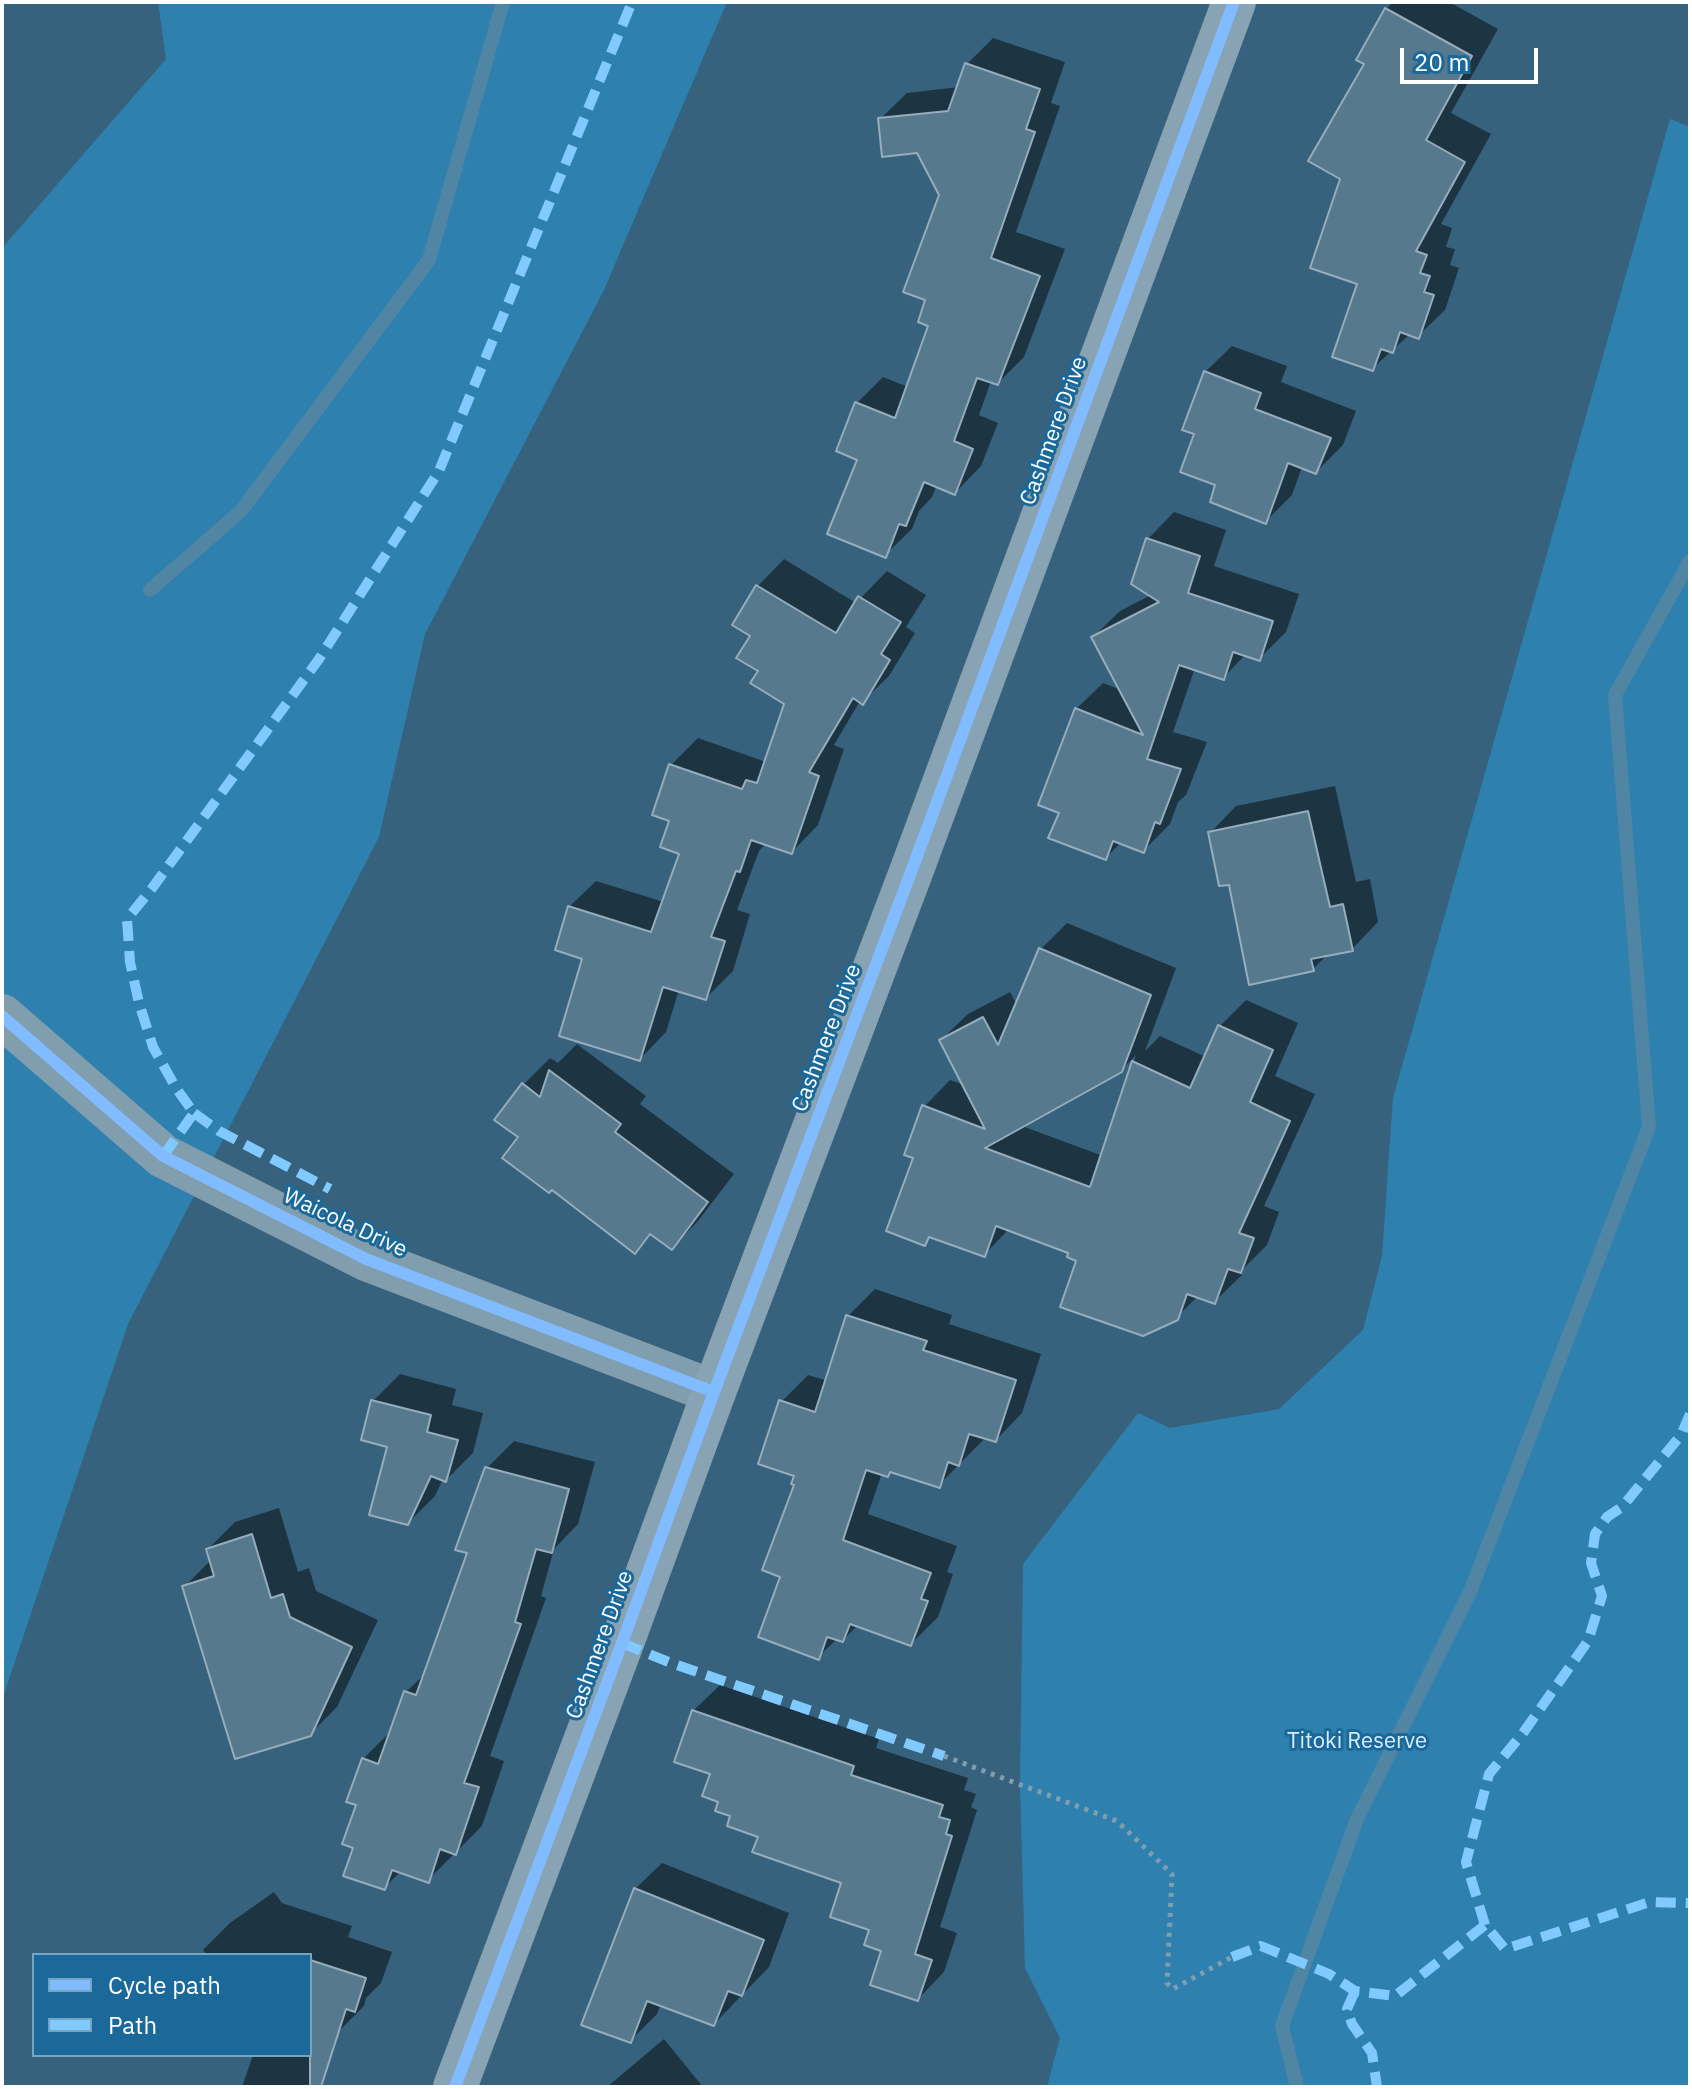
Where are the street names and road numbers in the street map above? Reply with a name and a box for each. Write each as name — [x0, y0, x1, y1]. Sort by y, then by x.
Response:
street label: Cashmere Drive — [1015, 353, 1093, 509]
street label: Cashmere Drive — [787, 960, 867, 1116]
street label: Waicola Drive — [279, 1183, 411, 1263]
street label: Cashmere Drive — [561, 1567, 639, 1723]

